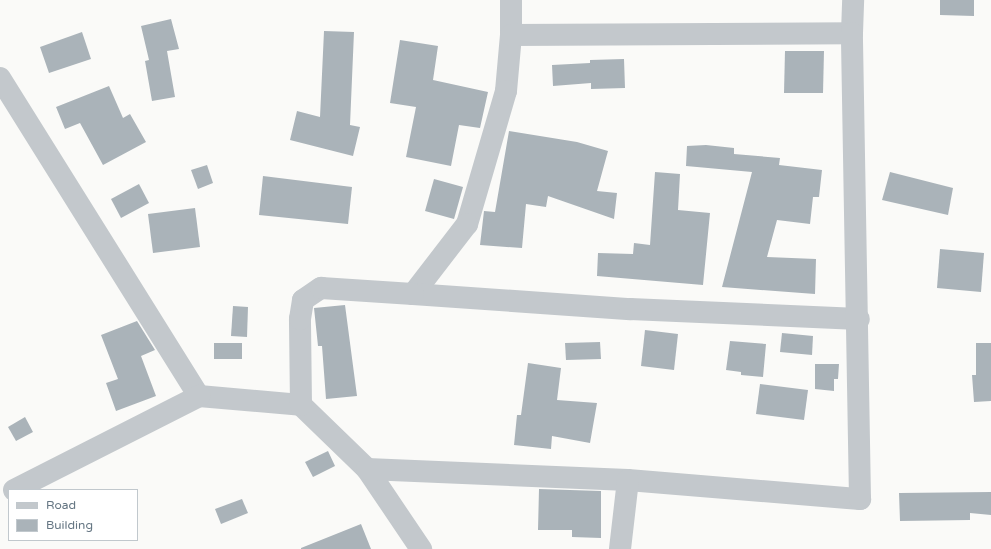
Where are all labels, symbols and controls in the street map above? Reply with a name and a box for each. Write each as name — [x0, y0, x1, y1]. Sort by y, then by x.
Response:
legend — [8, 489, 138, 541]
text: Road — [46, 498, 76, 512]
text: Building — [46, 518, 93, 532]

